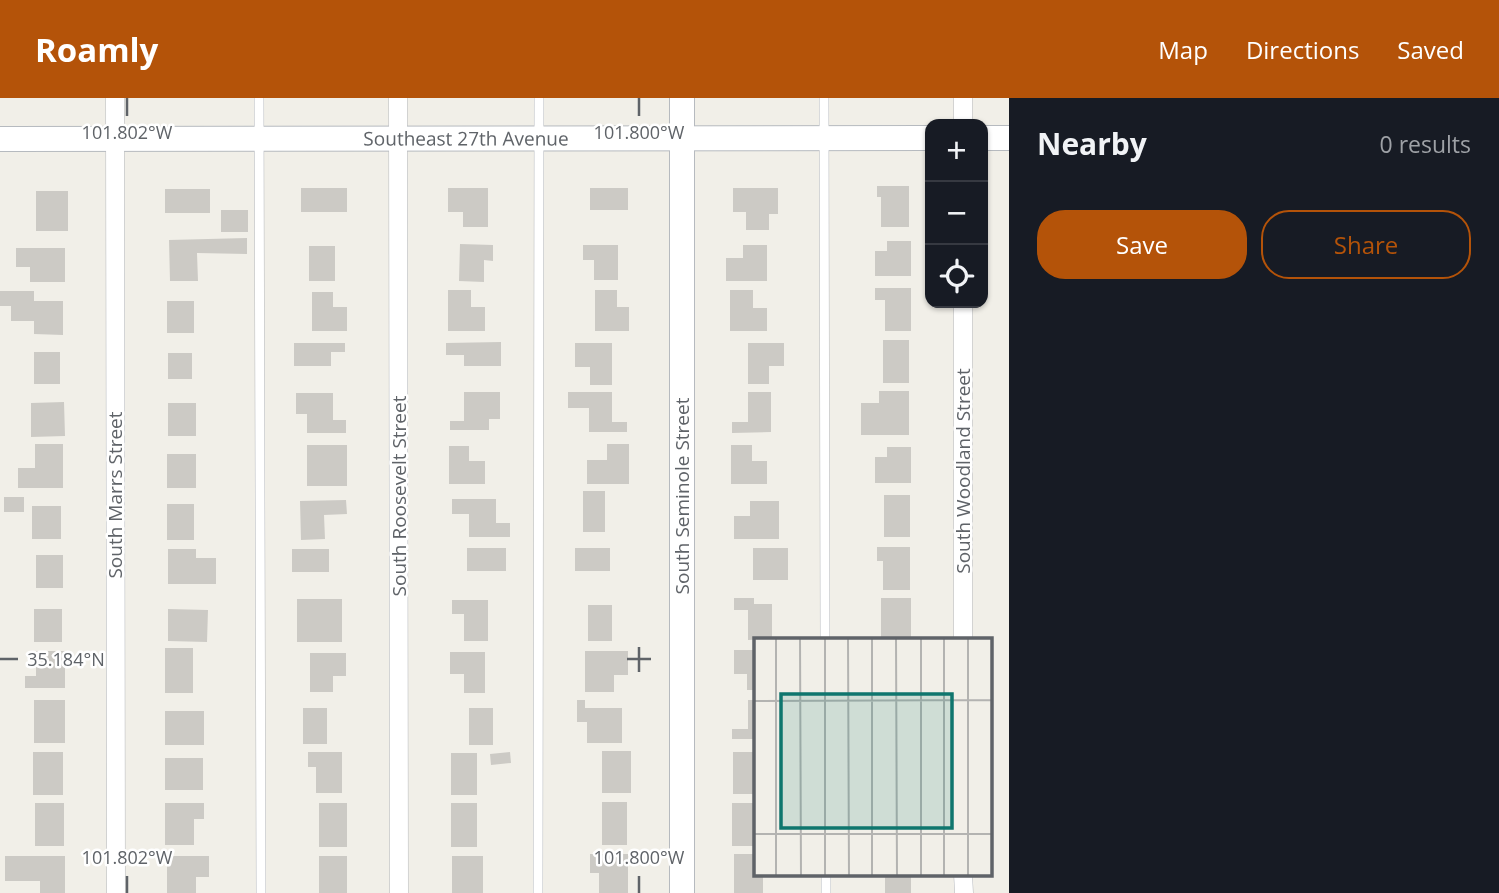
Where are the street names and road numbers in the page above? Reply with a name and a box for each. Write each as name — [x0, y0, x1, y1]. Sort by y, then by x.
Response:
street label: Southeast 27th Avenue — [363, 125, 569, 152]
street label: South Woodland Street — [950, 368, 976, 574]
street label: South Roosevelt Street — [386, 395, 412, 596]
street label: South Seminole Street — [669, 397, 695, 594]
street label: South Marrs Street — [102, 411, 128, 579]

